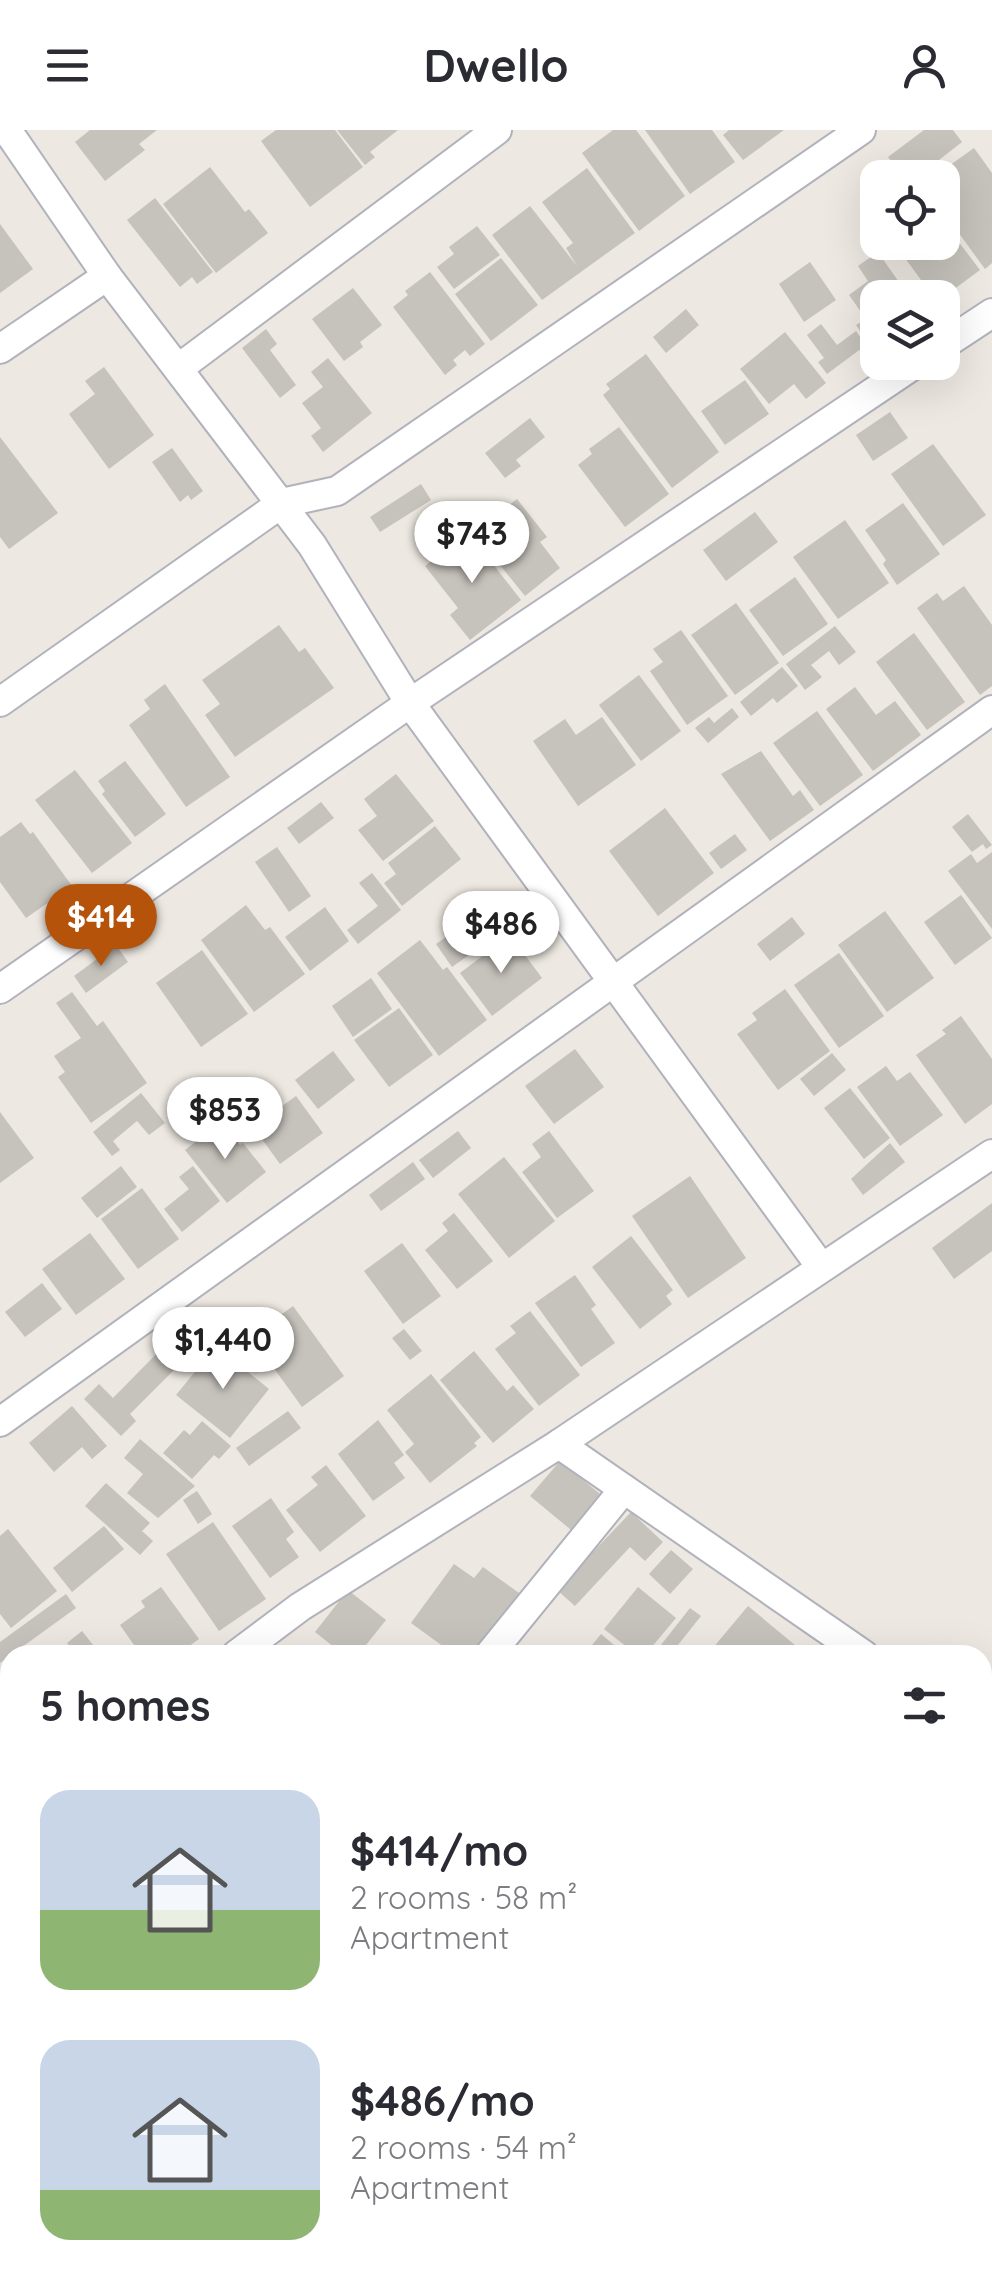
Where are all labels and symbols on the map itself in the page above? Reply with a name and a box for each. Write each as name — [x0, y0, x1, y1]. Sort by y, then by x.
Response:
pin: $743 — [413, 501, 531, 586]
pin: $414 — [42, 884, 160, 969]
pin: $486 — [442, 891, 560, 976]
pin: $853 — [166, 1077, 284, 1162]
pin: $1,440 — [142, 1307, 304, 1392]

